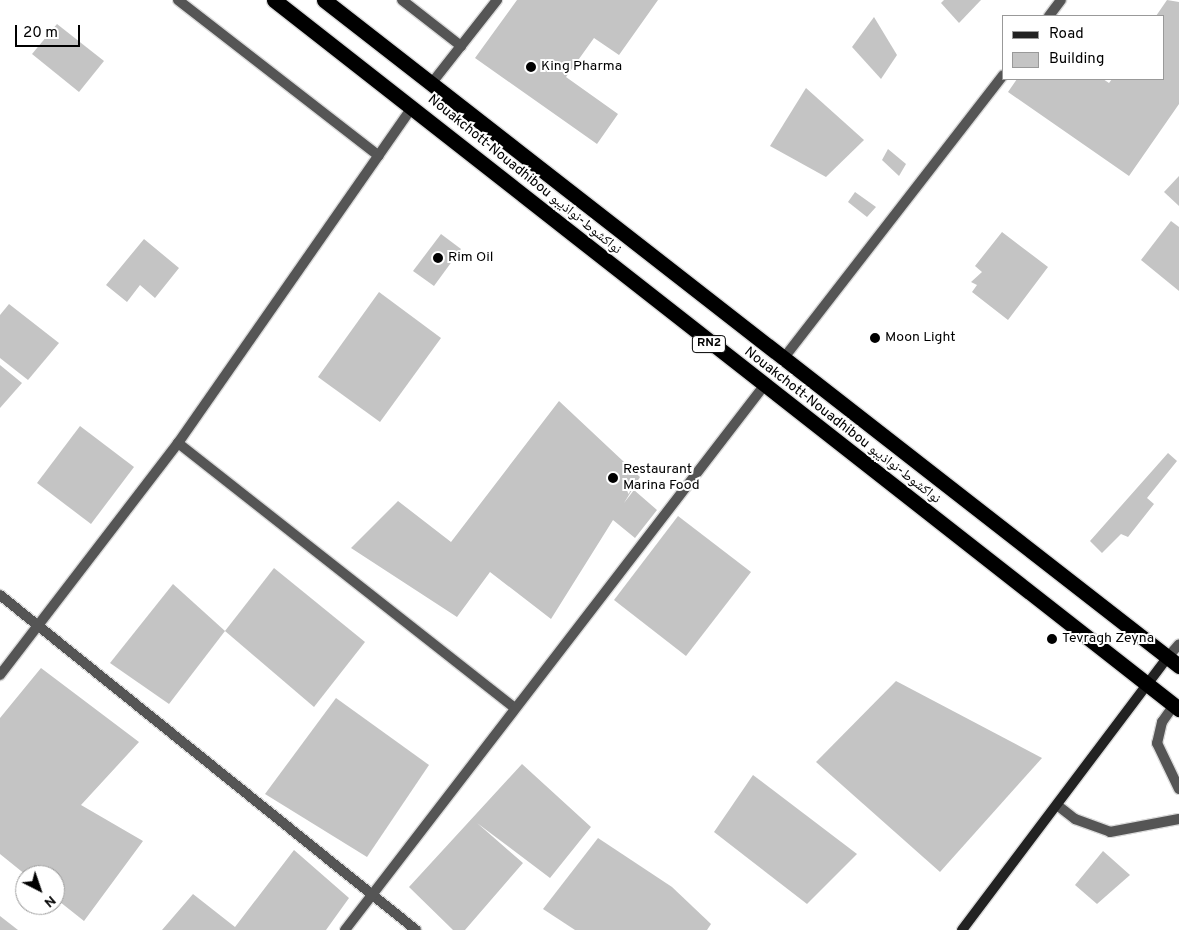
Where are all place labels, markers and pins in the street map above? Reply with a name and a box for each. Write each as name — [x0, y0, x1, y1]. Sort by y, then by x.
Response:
place label: King Pharma — [541, 59, 622, 75]
marker: King Pharma — [525, 61, 537, 73]
place label: Rim Oil — [448, 250, 493, 266]
marker: Rim Oil — [432, 252, 444, 264]
place label: Moon Light — [885, 330, 955, 346]
marker: Moon Light — [869, 332, 881, 344]
place label: Restaurant Marina Food — [623, 462, 700, 494]
marker: Restaurant Marina Food — [607, 472, 619, 484]
place label: Tevragh Zeyna — [1062, 631, 1154, 647]
marker: Tevragh Zeyna — [1046, 633, 1058, 645]

